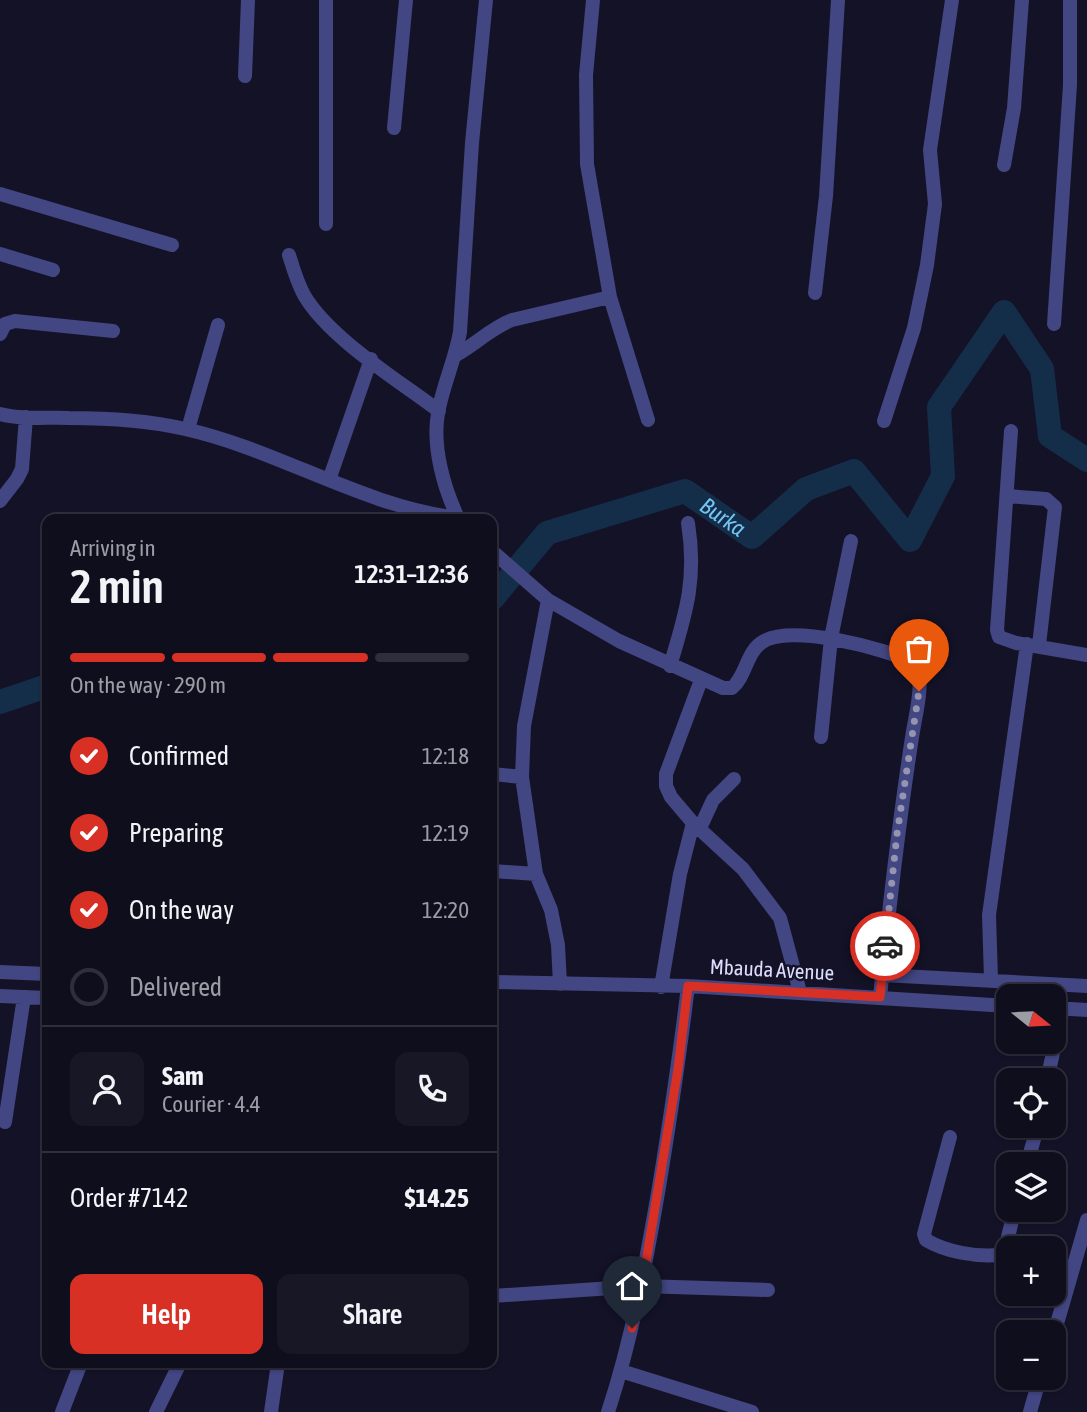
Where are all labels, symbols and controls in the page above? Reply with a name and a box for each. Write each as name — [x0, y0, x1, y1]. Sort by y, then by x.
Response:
water label: Burka — [695, 492, 751, 542]
text: Arriving in — [70, 535, 156, 561]
text: 12:31–12:36 — [354, 559, 469, 589]
text: 2 min — [70, 560, 164, 613]
pin — [889, 619, 949, 691]
icon: bag — [900, 630, 938, 668]
text: On the way · 290 m — [70, 672, 226, 698]
icon: check — [70, 737, 108, 775]
text: Confirmed — [129, 741, 229, 771]
text: 12:18 — [422, 743, 469, 769]
icon: check — [70, 814, 108, 852]
text: Preparing — [129, 818, 223, 848]
text: 12:19 — [422, 820, 469, 846]
icon: check — [70, 891, 108, 929]
text: On the way — [129, 895, 234, 925]
text: 12:20 — [422, 897, 469, 923]
courier — [850, 911, 920, 981]
icon: car — [866, 927, 904, 965]
street label: Mbauda Avenue — [709, 954, 835, 984]
text: Delivered — [129, 972, 222, 1002]
north arrow — [996, 984, 1066, 1054]
map controls — [996, 984, 1066, 1390]
button: person — [70, 1052, 144, 1126]
button: phone — [395, 1052, 469, 1126]
text: Sam — [162, 1061, 204, 1091]
button: locate — [996, 1068, 1066, 1138]
text: Courier · 4.4 — [162, 1091, 261, 1117]
button: layers — [996, 1152, 1066, 1222]
text: Order #7142 — [70, 1183, 189, 1213]
text: $14.25 — [405, 1183, 469, 1213]
button: + — [996, 1236, 1066, 1306]
pin — [602, 1256, 662, 1328]
icon: home — [613, 1267, 651, 1305]
button: Help — [70, 1274, 263, 1354]
button: Share — [277, 1274, 469, 1354]
button: − — [996, 1320, 1066, 1390]

